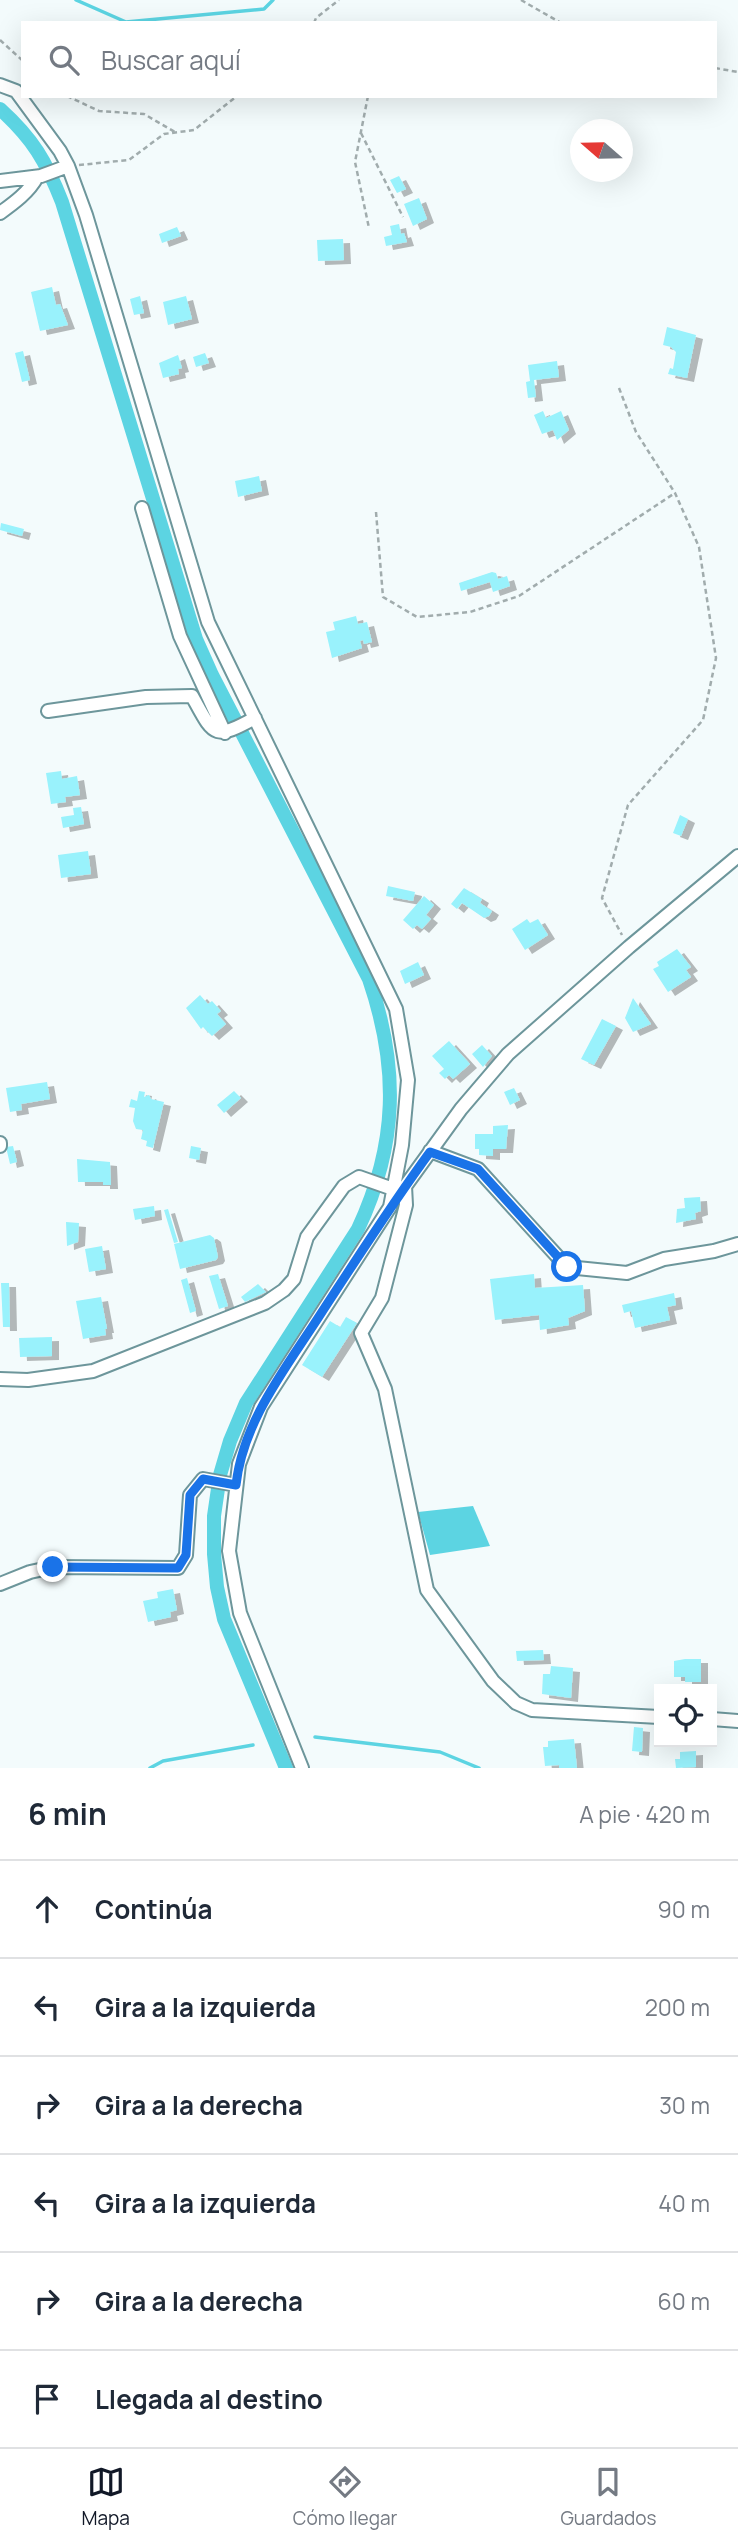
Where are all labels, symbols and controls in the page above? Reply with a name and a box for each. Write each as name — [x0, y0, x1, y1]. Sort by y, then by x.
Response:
search box — [21, 21, 717, 98]
icon: search — [45, 41, 83, 79]
text: Buscar aquí — [101, 42, 241, 78]
north arrow — [570, 119, 633, 182]
route start — [551, 1251, 582, 1282]
route end — [37, 1551, 68, 1582]
map controls — [654, 1684, 717, 1747]
button: locate — [654, 1684, 717, 1747]
text: 6 min — [28, 1793, 107, 1834]
text: A pie · 420 m — [579, 1798, 710, 1830]
icon: ahead — [28, 1890, 66, 1928]
text: Continúa — [95, 1891, 213, 1927]
text: 90 m — [658, 1893, 710, 1925]
icon: left — [28, 1988, 66, 2026]
text: Gira a la izquierda — [95, 1989, 316, 2025]
text: 200 m — [645, 1991, 710, 2023]
icon: right — [28, 2086, 66, 2124]
text: Gira a la derecha — [95, 2087, 303, 2123]
text: 30 m — [659, 2089, 710, 2121]
icon: left — [28, 2184, 66, 2222]
text: Gira a la izquierda — [95, 2185, 316, 2221]
text: 40 m — [658, 2187, 710, 2219]
icon: right — [28, 2282, 66, 2320]
text: Gira a la derecha — [95, 2283, 303, 2319]
text: 60 m — [658, 2285, 710, 2317]
icon: arrive — [28, 2380, 66, 2418]
text: Llegada al destino — [95, 2381, 323, 2417]
tab: Mapa — [82, 2463, 130, 2531]
tab: Cómo llegar — [293, 2463, 397, 2531]
tab: Guardados — [560, 2463, 656, 2531]

